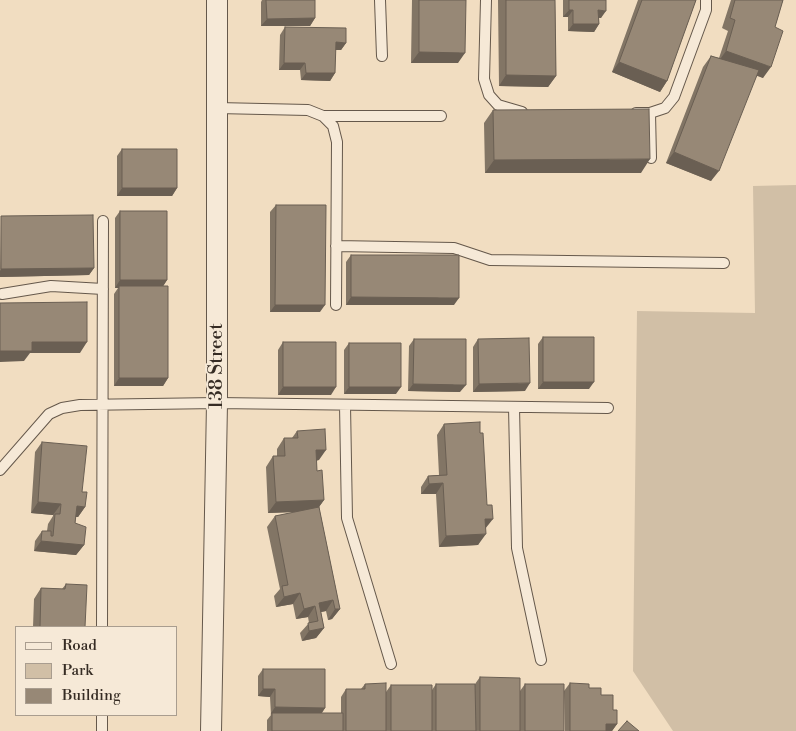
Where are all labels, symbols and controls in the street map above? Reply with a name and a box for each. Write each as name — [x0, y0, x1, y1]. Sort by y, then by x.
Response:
street label: 138 Street — [206, 323, 228, 409]
legend — [15, 626, 178, 716]
text: Road — [62, 636, 97, 655]
text: Park — [62, 661, 93, 680]
text: Building — [62, 686, 121, 705]

